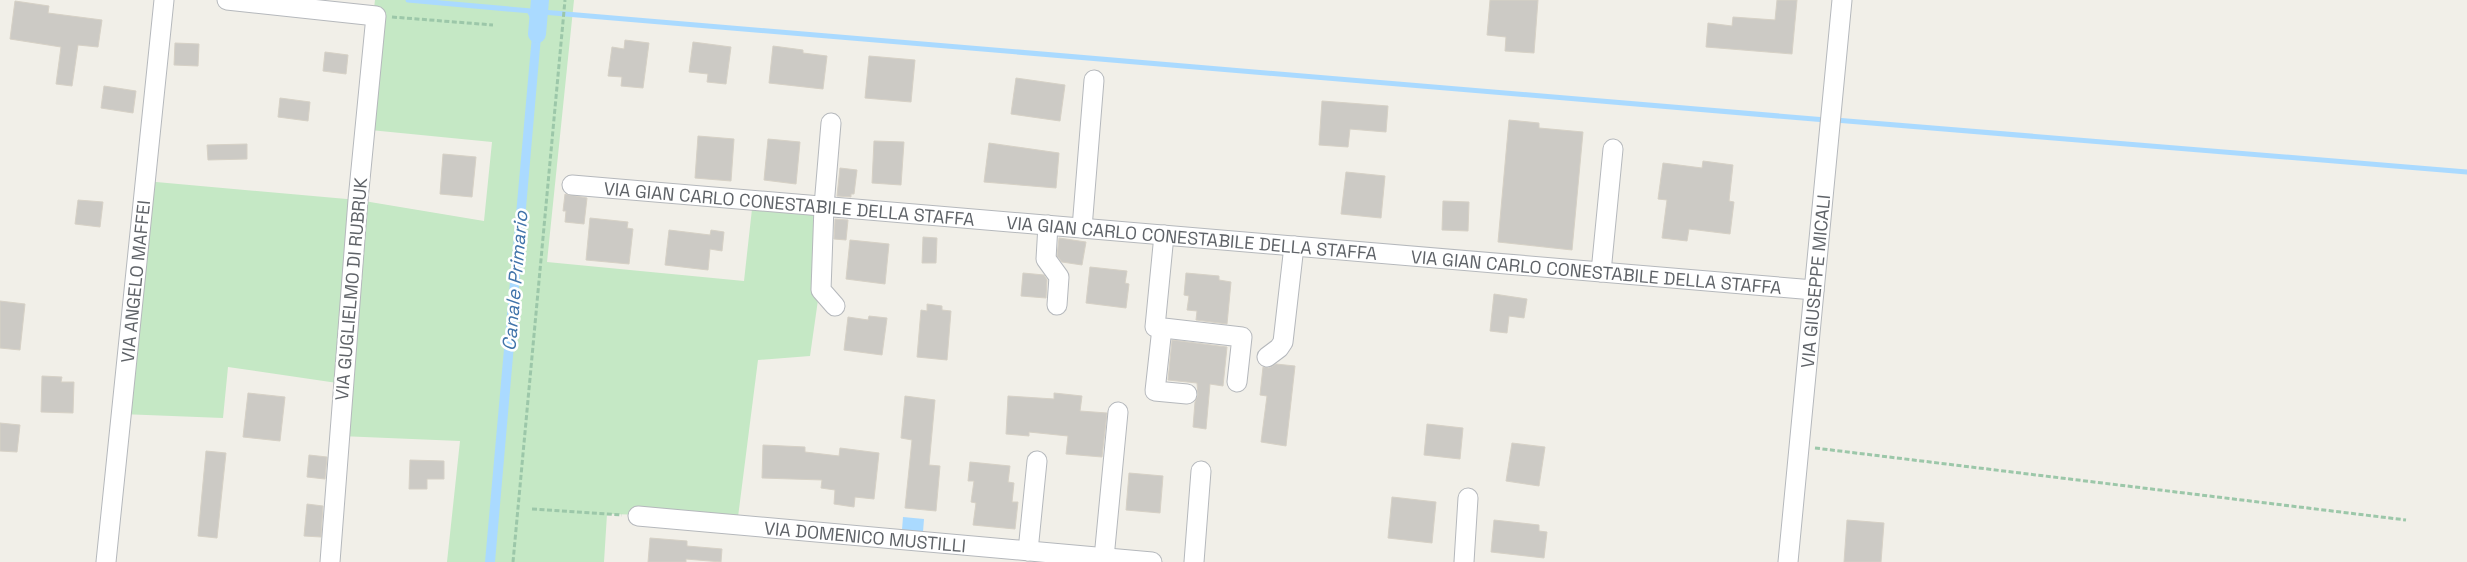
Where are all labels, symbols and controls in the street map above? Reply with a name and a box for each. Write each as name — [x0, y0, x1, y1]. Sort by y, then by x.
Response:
street label: VIA GUGLIELMO DI RUBRUK — [330, 176, 372, 402]
street label: VIA GIAN CARLO CONESTABILE DELLA STAFFA — [603, 176, 976, 230]
street label: VIA GIUSEPPE MICALI — [1795, 193, 1835, 369]
street label: VIA ANGELO MAFFEI — [115, 199, 155, 364]
water label: Canale Primario — [496, 209, 534, 352]
street label: VIA GIAN CARLO CONESTABILE DELLA STAFFA — [1005, 210, 1378, 265]
street label: VIA GIAN CARLO CONESTABILE DELLA STAFFA — [1410, 244, 1783, 299]
street label: VIA DOMENICO MUSTILLI — [763, 516, 967, 557]

